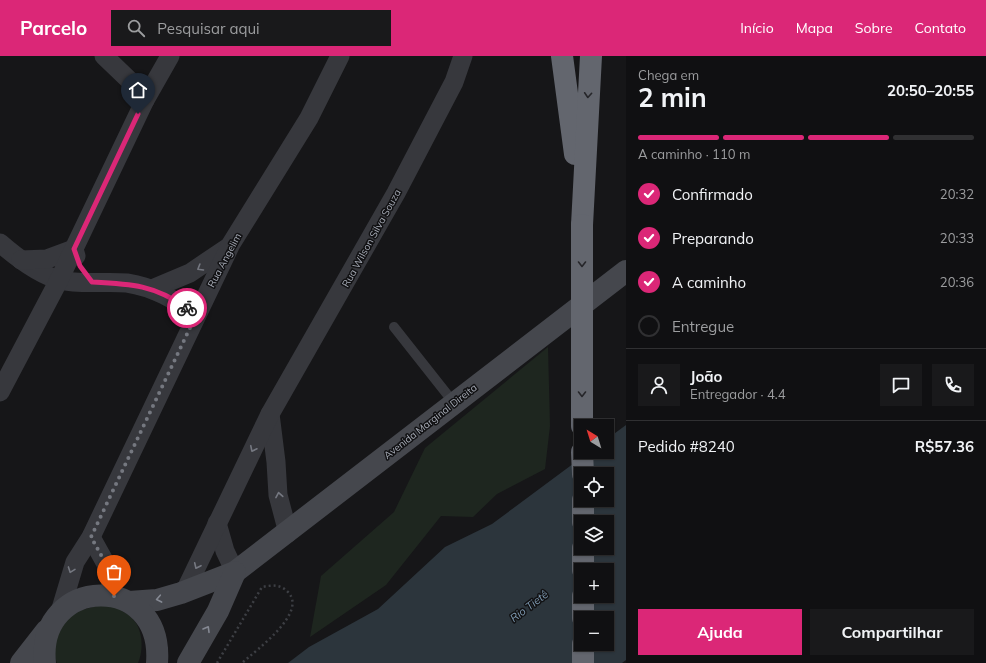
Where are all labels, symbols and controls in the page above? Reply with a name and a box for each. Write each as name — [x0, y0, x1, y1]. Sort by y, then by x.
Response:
search box — [111, 10, 391, 46]
text: Parcelo — [20, 16, 87, 40]
icon: search — [125, 17, 147, 39]
text: Pesquisar aqui — [157, 19, 260, 38]
text: Início — [740, 19, 774, 37]
text: Mapa — [796, 19, 833, 37]
text: Sobre — [855, 19, 893, 37]
text: Contato — [915, 19, 966, 37]
text: Chega em — [638, 67, 699, 83]
pin — [121, 73, 155, 114]
icon: home — [127, 79, 149, 101]
text: 2 min — [638, 81, 707, 114]
text: 20:50–20:55 — [887, 81, 974, 100]
one-way arrow — [584, 92, 593, 98]
text: A caminho · 110 m — [638, 146, 750, 162]
icon: check — [638, 183, 660, 205]
text: Confirmado — [672, 185, 753, 204]
text: 20:32 — [940, 186, 974, 202]
street label: Rua Wilson Silva Souza — [339, 187, 404, 289]
icon: check — [638, 227, 660, 249]
text: Preparando — [672, 229, 754, 248]
text: 20:33 — [940, 230, 974, 246]
street label: Rua Angelim — [205, 231, 244, 290]
one-way arrow — [578, 261, 586, 267]
one-way arrow — [197, 263, 204, 270]
icon: check — [638, 271, 660, 293]
text: A caminho — [672, 273, 746, 292]
text: 20:36 — [940, 274, 974, 290]
courier — [167, 288, 207, 328]
icon: bike — [176, 297, 198, 319]
text: Entregue — [672, 317, 734, 336]
button: person — [638, 364, 680, 406]
button: chat — [880, 364, 922, 406]
button: phone — [932, 364, 974, 406]
text: João — [690, 367, 723, 386]
street label: Avenida Marginal Direita — [381, 381, 480, 462]
text: Entregador · 4.4 — [690, 386, 785, 402]
one-way arrow — [578, 391, 586, 397]
north arrow — [574, 419, 614, 459]
map controls — [574, 419, 614, 651]
text: Pedido #8240 — [638, 437, 735, 456]
text: R$57.36 — [915, 437, 974, 456]
one-way arrow — [250, 445, 258, 452]
button: locate — [574, 467, 614, 507]
one-way arrow — [275, 492, 283, 498]
button: layers — [574, 515, 614, 555]
pin — [97, 555, 131, 596]
icon: bag — [103, 561, 125, 583]
one-way arrow — [194, 562, 202, 570]
button: + — [574, 563, 614, 603]
one-way arrow — [68, 567, 76, 574]
water label: Rio Tietê — [507, 587, 551, 625]
one-way arrow — [156, 594, 162, 602]
button: Ajuda — [638, 609, 802, 655]
button: Compartilhar — [810, 609, 974, 655]
button: − — [574, 611, 614, 651]
one-way arrow — [203, 626, 210, 633]

